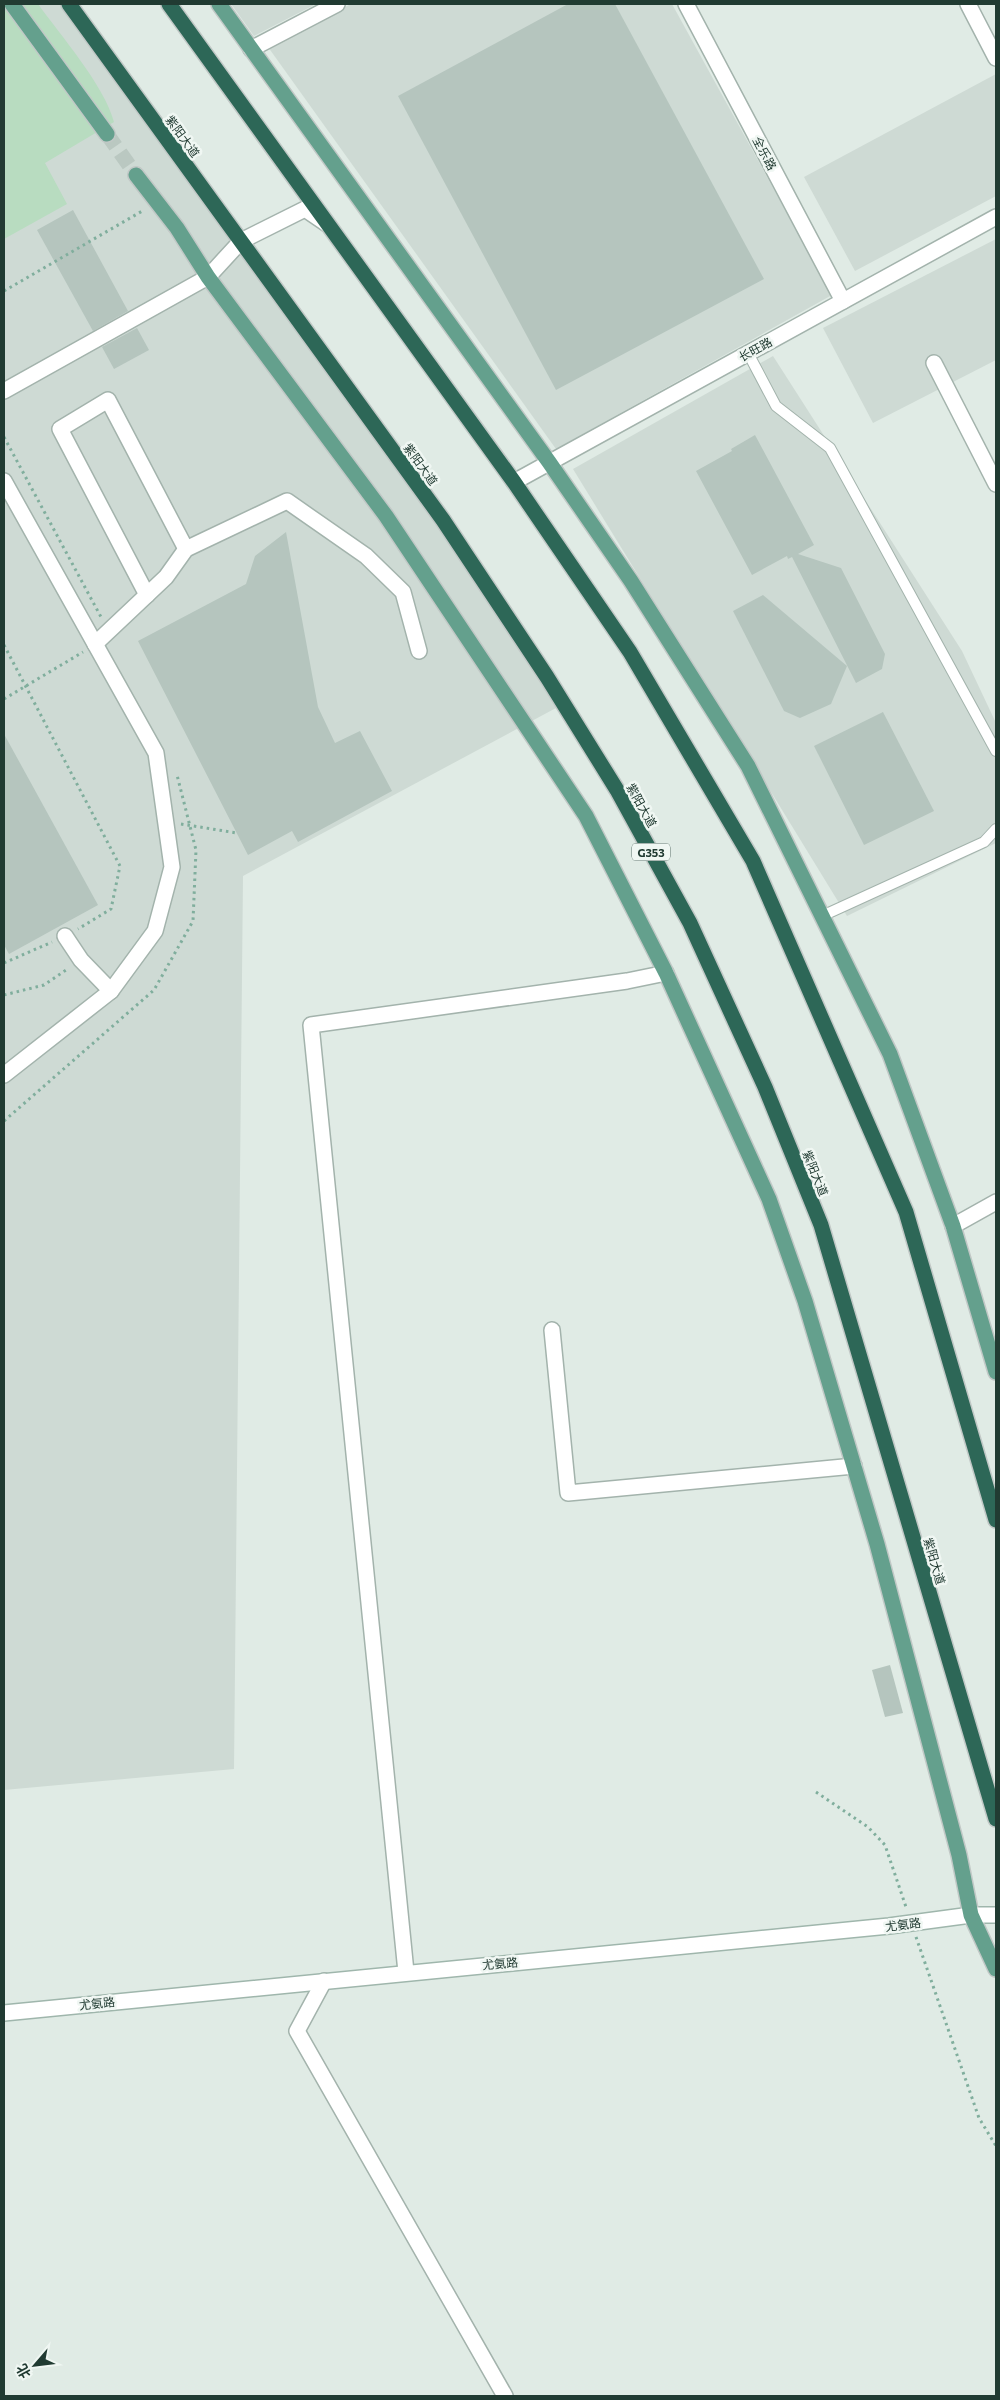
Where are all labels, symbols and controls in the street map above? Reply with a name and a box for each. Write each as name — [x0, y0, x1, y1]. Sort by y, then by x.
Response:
street label: 紫阳大道 — [163, 112, 203, 160]
street label: 全乐路 — [750, 134, 780, 172]
street label: 长旺路 — [736, 334, 774, 364]
street label: 紫阳大道 — [401, 440, 441, 488]
street label: 紫阳大道 — [624, 781, 660, 829]
road number: G353 — [632, 844, 670, 860]
street label: 紫阳大道 — [801, 1148, 831, 1198]
street label: 紫阳大道 — [922, 1536, 948, 1586]
street label: 尤氨路 — [884, 1915, 922, 1933]
street label: 尤氨路 — [481, 1954, 519, 1972]
street label: 尤氨路 — [78, 1994, 116, 2012]
north arrow — [10, 2340, 60, 2390]
text: 北 — [12, 2361, 34, 2382]

